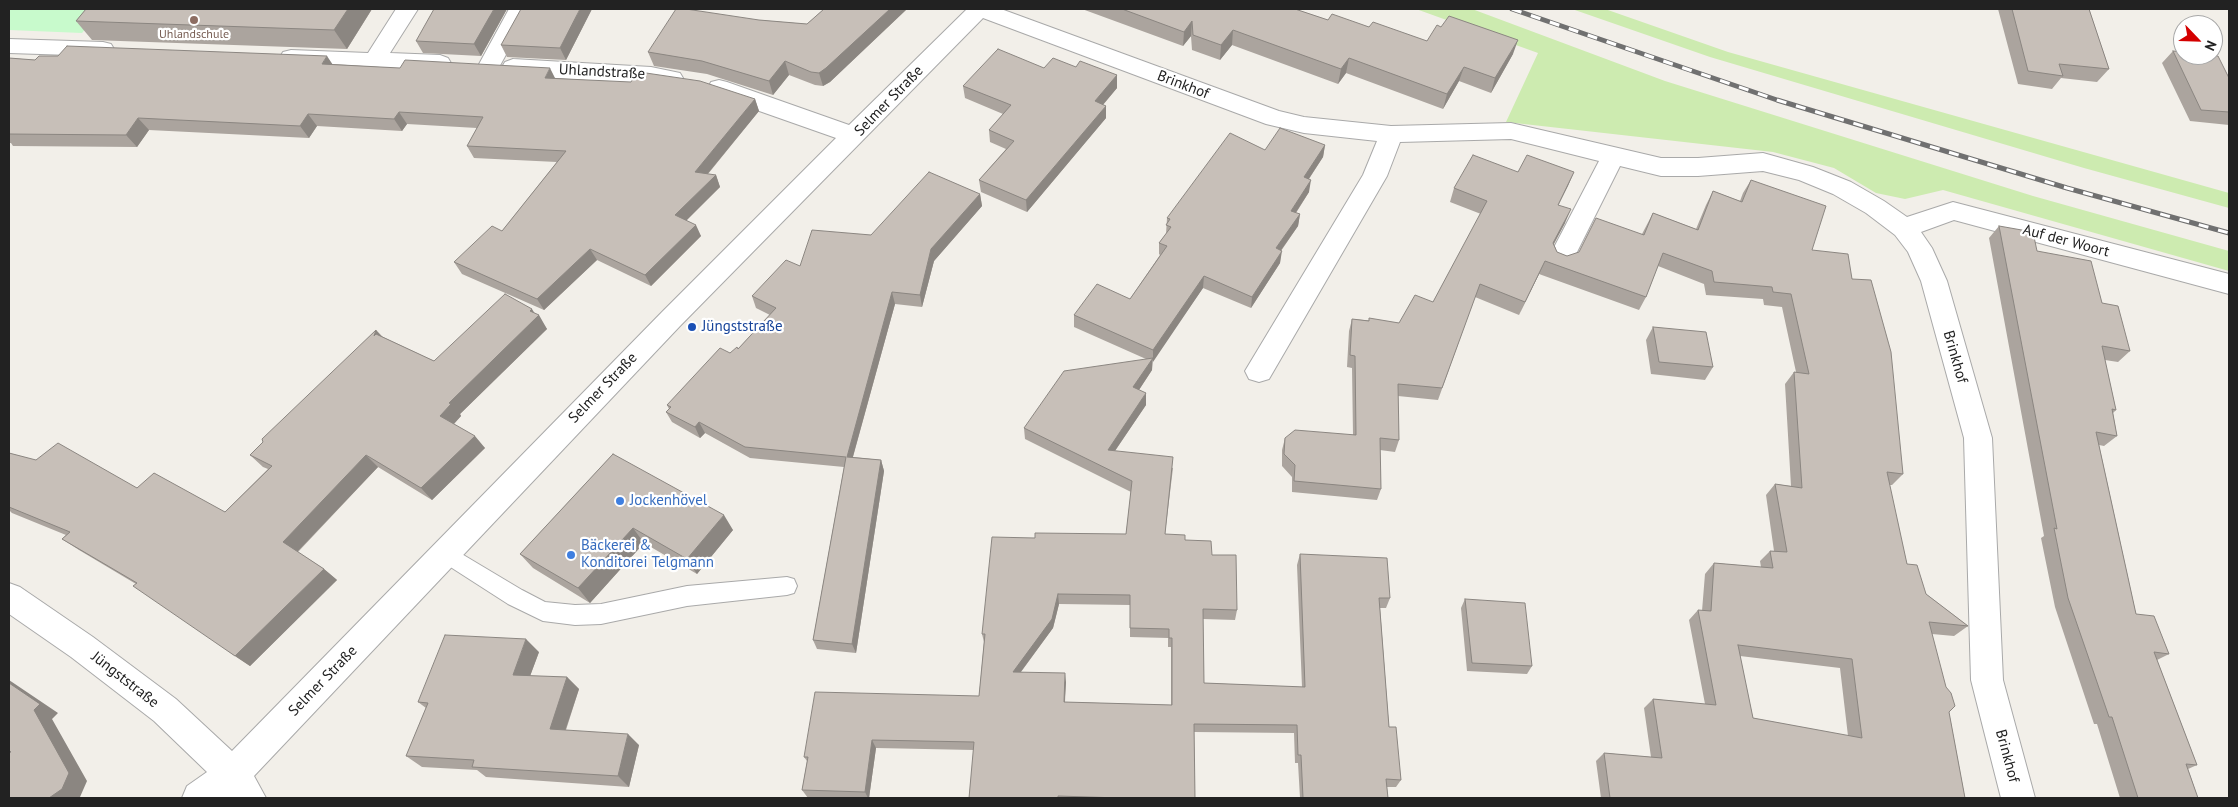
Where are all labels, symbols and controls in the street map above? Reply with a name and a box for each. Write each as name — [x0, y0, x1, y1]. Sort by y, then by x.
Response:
marker: Uhlandschule — [188, 14, 200, 26]
north arrow — [2173, 15, 2223, 65]
place label: Uhlandschule — [159, 28, 229, 42]
text: N — [2201, 38, 2221, 54]
street label: Uhlandstraße — [558, 61, 646, 83]
street label: Selmer Straße — [851, 62, 927, 140]
street label: Brinkhof — [1155, 67, 1211, 103]
street label: Auf der Woort — [2021, 221, 2111, 261]
place label: Jüngststraße — [702, 318, 783, 336]
marker: Jüngststraße — [686, 321, 698, 333]
street label: Brinkhof — [1939, 329, 1971, 385]
street label: Selmer Straße — [565, 349, 641, 427]
place label: Jockenhövel — [630, 492, 707, 510]
marker: Jockenhövel — [614, 495, 626, 507]
place label: Bäckerei & Konditorei Telgmann — [581, 537, 714, 572]
marker: Bäckerei & Konditorei Telgmann — [565, 549, 577, 561]
street label: Selmer Straße — [285, 642, 361, 720]
street label: Jüngststraße — [88, 648, 162, 712]
street label: Brinkhof — [1991, 728, 2023, 784]

